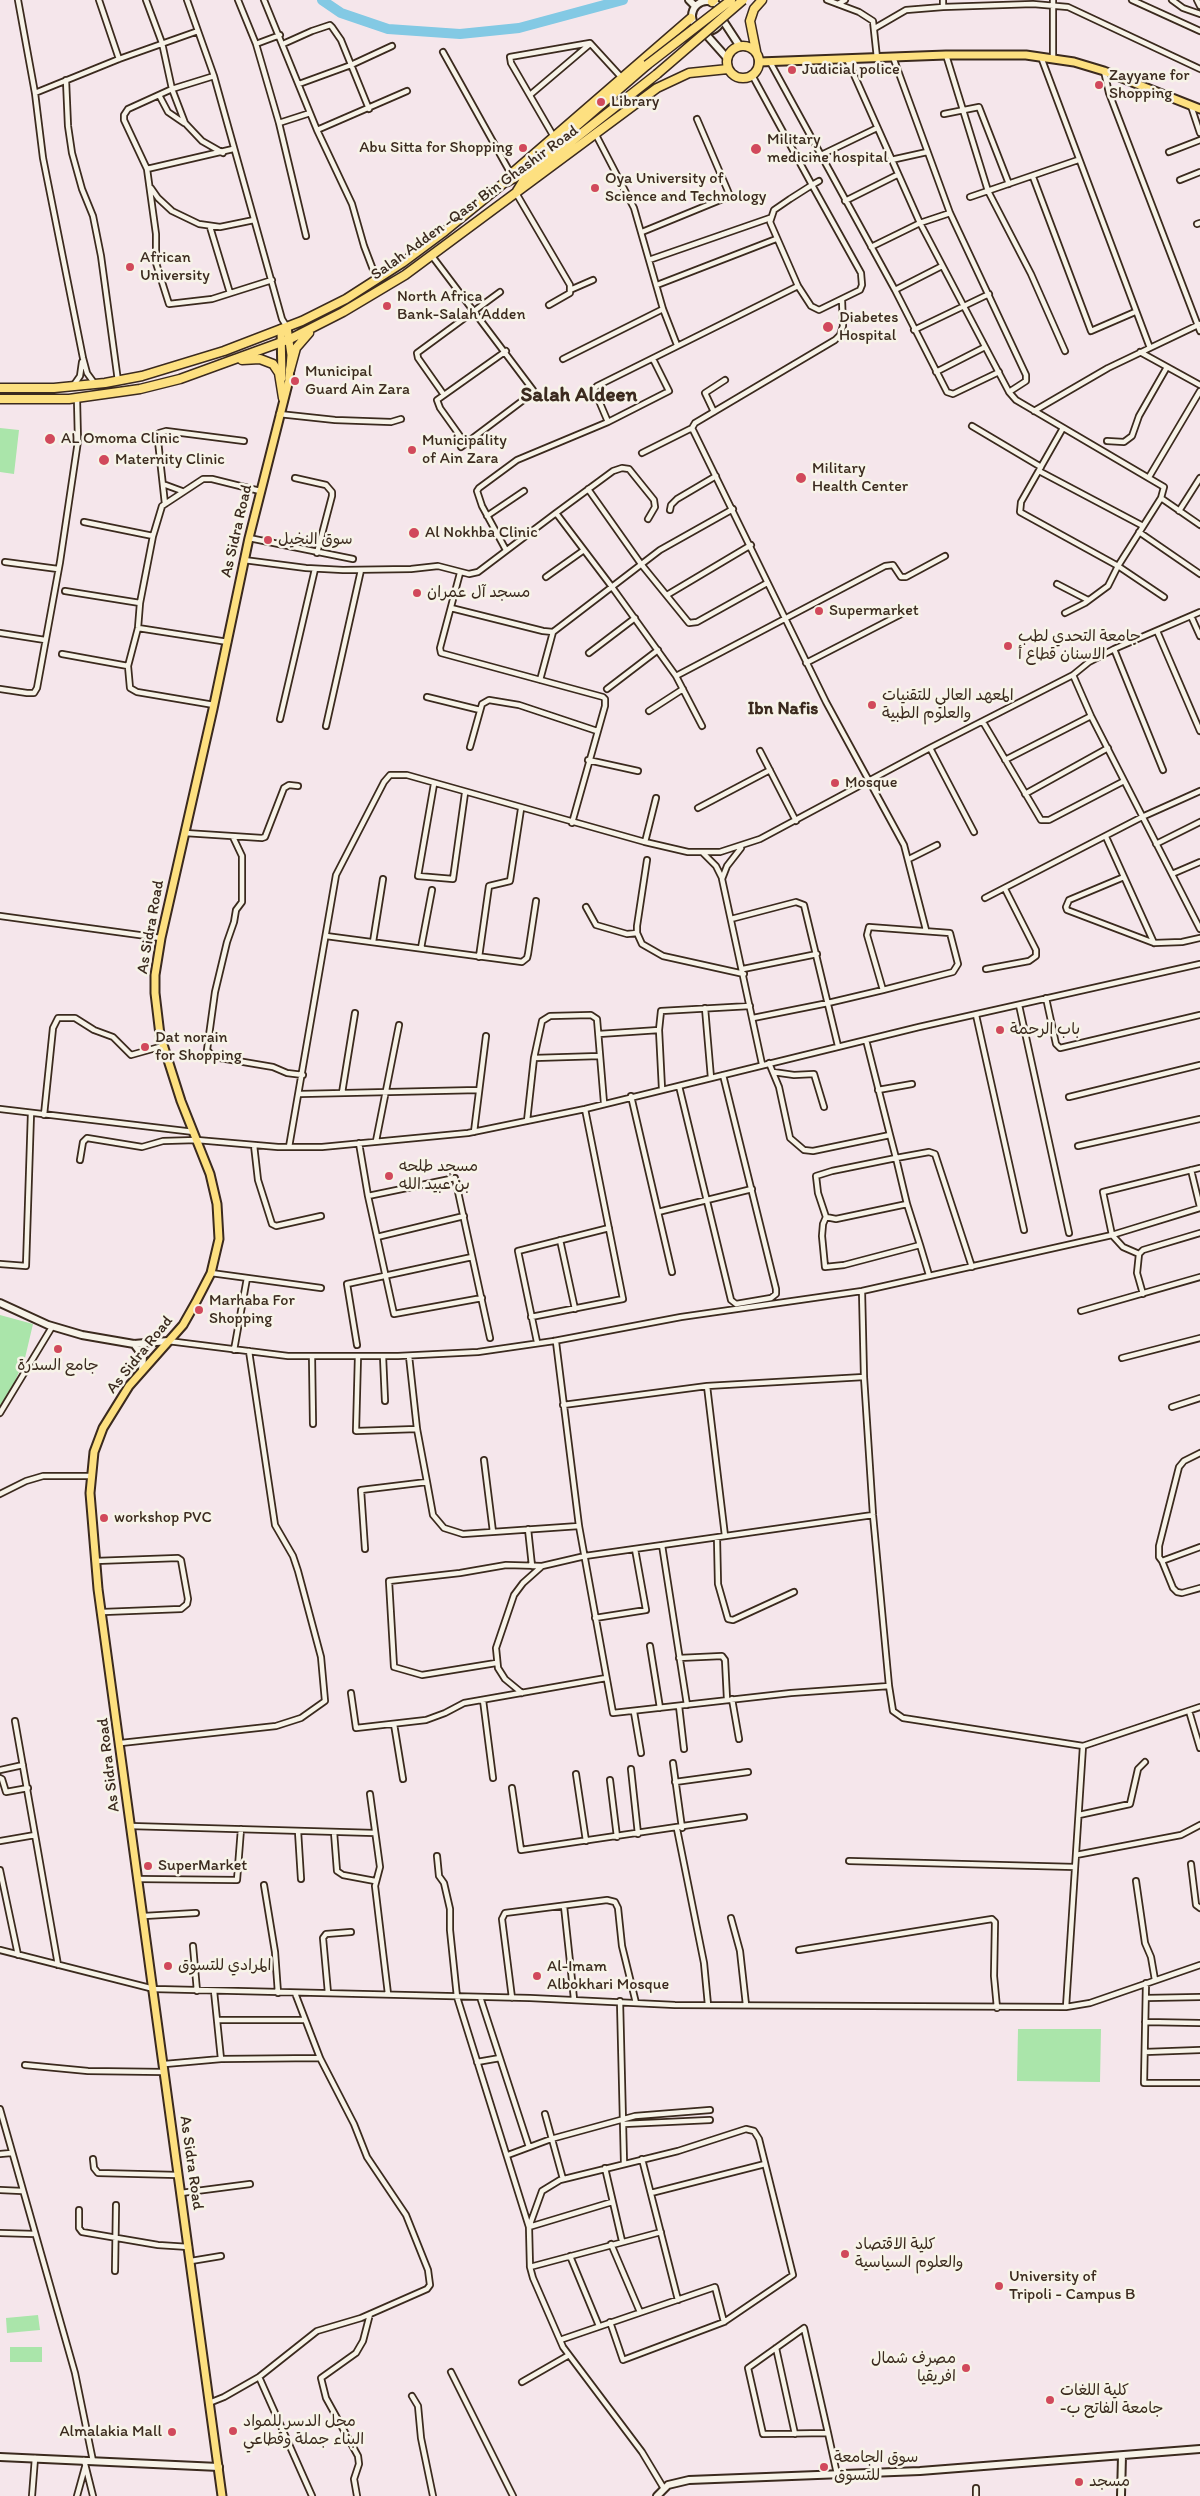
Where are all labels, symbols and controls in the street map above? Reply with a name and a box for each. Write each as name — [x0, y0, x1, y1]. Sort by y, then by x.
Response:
place label: Judicial police — [802, 60, 900, 80]
marker: Judicial police — [786, 64, 798, 76]
place label: Zayyane for Shopping — [1109, 66, 1189, 104]
marker: Zayyane for Shopping — [1093, 79, 1105, 91]
place label: Library — [611, 92, 659, 112]
marker: Library — [595, 96, 607, 108]
street label: Salah Adden -Qasr Bin Ghashir Road — [368, 121, 582, 285]
place label: Military medicine hospital — [767, 130, 888, 168]
place label: Abu Sitta for Shopping — [359, 138, 513, 158]
marker: Abu Sitta for Shopping — [517, 142, 529, 154]
marker: Military medicine hospital — [749, 142, 763, 156]
place label: Oya University of Science and Technology — [605, 169, 766, 207]
marker: Oya University of Science and Technology — [589, 182, 601, 194]
place label: African University — [140, 248, 210, 286]
marker: African University — [124, 261, 136, 273]
place label: North Africa Bank-Salah Adden — [397, 287, 526, 325]
marker: North Africa Bank-Salah Adden — [381, 300, 393, 312]
place label: Diabetes Hospital — [839, 308, 898, 346]
marker: Diabetes Hospital — [821, 320, 835, 334]
place label: Municipal Guard Ain Zara — [305, 362, 410, 400]
marker: Municipal Guard Ain Zara — [289, 375, 301, 387]
district label: Salah Aldeen — [521, 383, 637, 409]
place label: AL Omoma Clinic — [61, 429, 179, 449]
place label: Municipality of Ain Zara — [422, 431, 507, 469]
marker: AL Omoma Clinic — [43, 432, 57, 446]
marker: Municipality of Ain Zara — [406, 444, 418, 456]
place label: Maternity Clinic — [115, 450, 225, 470]
marker: Maternity Clinic — [97, 453, 111, 467]
place label: Military Health Center — [812, 459, 908, 497]
marker: Military Health Center — [794, 471, 808, 485]
street label: As Sidra Road — [217, 483, 257, 579]
place label: Al Nokhba Clinic — [425, 523, 538, 543]
marker: Al Nokhba Clinic — [407, 526, 421, 540]
place label: سوق النخيل — [278, 530, 353, 550]
marker: سوق النخيل — [262, 534, 274, 546]
place label: مسجد آل عمران — [427, 583, 530, 603]
marker: مسجد آل عمران — [411, 587, 423, 599]
place label: Supermarket — [829, 601, 919, 621]
marker: Supermarket — [813, 605, 825, 617]
place label: جامعة التحدي لطب الاسنان قطاع أ — [1018, 627, 1141, 665]
marker: جامعة التحدي لطب الاسنان قطاع أ — [1002, 640, 1014, 652]
place label: المعهد العالي للتقنيات والعلوم الطبية — [882, 686, 1014, 724]
district label: Ibn Nafis — [748, 698, 818, 720]
marker: المعهد العالي للتقنيات والعلوم الطبية — [866, 699, 878, 711]
place label: Mosque — [845, 773, 898, 793]
marker: Mosque — [829, 777, 841, 789]
street label: As Sidra Road — [133, 879, 169, 975]
place label: باب الرحمة — [1010, 1020, 1080, 1040]
marker: باب الرحمة — [994, 1024, 1006, 1036]
place label: Dat norain for Shopping — [155, 1028, 242, 1066]
marker: Dat norain for Shopping — [139, 1041, 151, 1053]
place label: مسجد طلحه بن عبيد الله — [399, 1157, 478, 1195]
marker: مسجد طلحه بن عبيد الله — [383, 1170, 395, 1182]
place label: Marhaba For Shopping — [209, 1291, 295, 1329]
marker: Marhaba For Shopping — [193, 1304, 205, 1316]
street label: As Sidra Road — [103, 1312, 177, 1398]
marker: جامع السدرة — [52, 1343, 64, 1355]
place label: جامع السدرة — [17, 1356, 99, 1376]
place label: workshop PVC — [114, 1508, 212, 1528]
marker: workshop PVC — [98, 1512, 110, 1524]
street label: As Sidra Road — [94, 1717, 124, 1813]
place label: SuperMarket — [158, 1856, 247, 1876]
marker: SuperMarket — [142, 1860, 154, 1872]
place label: المرادي للتسوق — [178, 1956, 271, 1976]
place label: Al-Imam Albokhari Mosque — [547, 1957, 669, 1995]
marker: المرادي للتسوق — [162, 1960, 174, 1972]
marker: Al-Imam Albokhari Mosque — [531, 1970, 543, 1982]
street label: As Sidra Road — [175, 2115, 207, 2211]
place label: كلية الاقتصاد والعلوم السياسية — [855, 2235, 963, 2273]
marker: كلية الاقتصاد والعلوم السياسية — [839, 2248, 851, 2260]
place label: University of Tripoli - Campus B — [1009, 2267, 1135, 2305]
marker: University of Tripoli - Campus B — [993, 2280, 1005, 2292]
place label: مصرف شمال افريقيا — [871, 2349, 956, 2387]
marker: مصرف شمال افريقيا — [960, 2362, 972, 2374]
place label: كلية اللغات -جامعة الفاتح ب — [1060, 2381, 1164, 2419]
marker: كلية اللغات -جامعة الفاتح ب — [1044, 2394, 1056, 2406]
place label: محل الدسر للمواد البناء جملة وقطاعي — [243, 2412, 364, 2450]
place label: Almalakia Mall — [59, 2422, 162, 2442]
marker: محل الدسر للمواد البناء جملة وقطاعي — [227, 2425, 239, 2437]
marker: Almalakia Mall — [166, 2426, 178, 2438]
place label: سوق الجامعة للتسوق — [834, 2448, 918, 2486]
marker: سوق الجامعة للتسوق — [818, 2461, 830, 2473]
place label: مسجد — [1089, 2472, 1130, 2492]
marker: مسجد — [1073, 2476, 1085, 2488]

